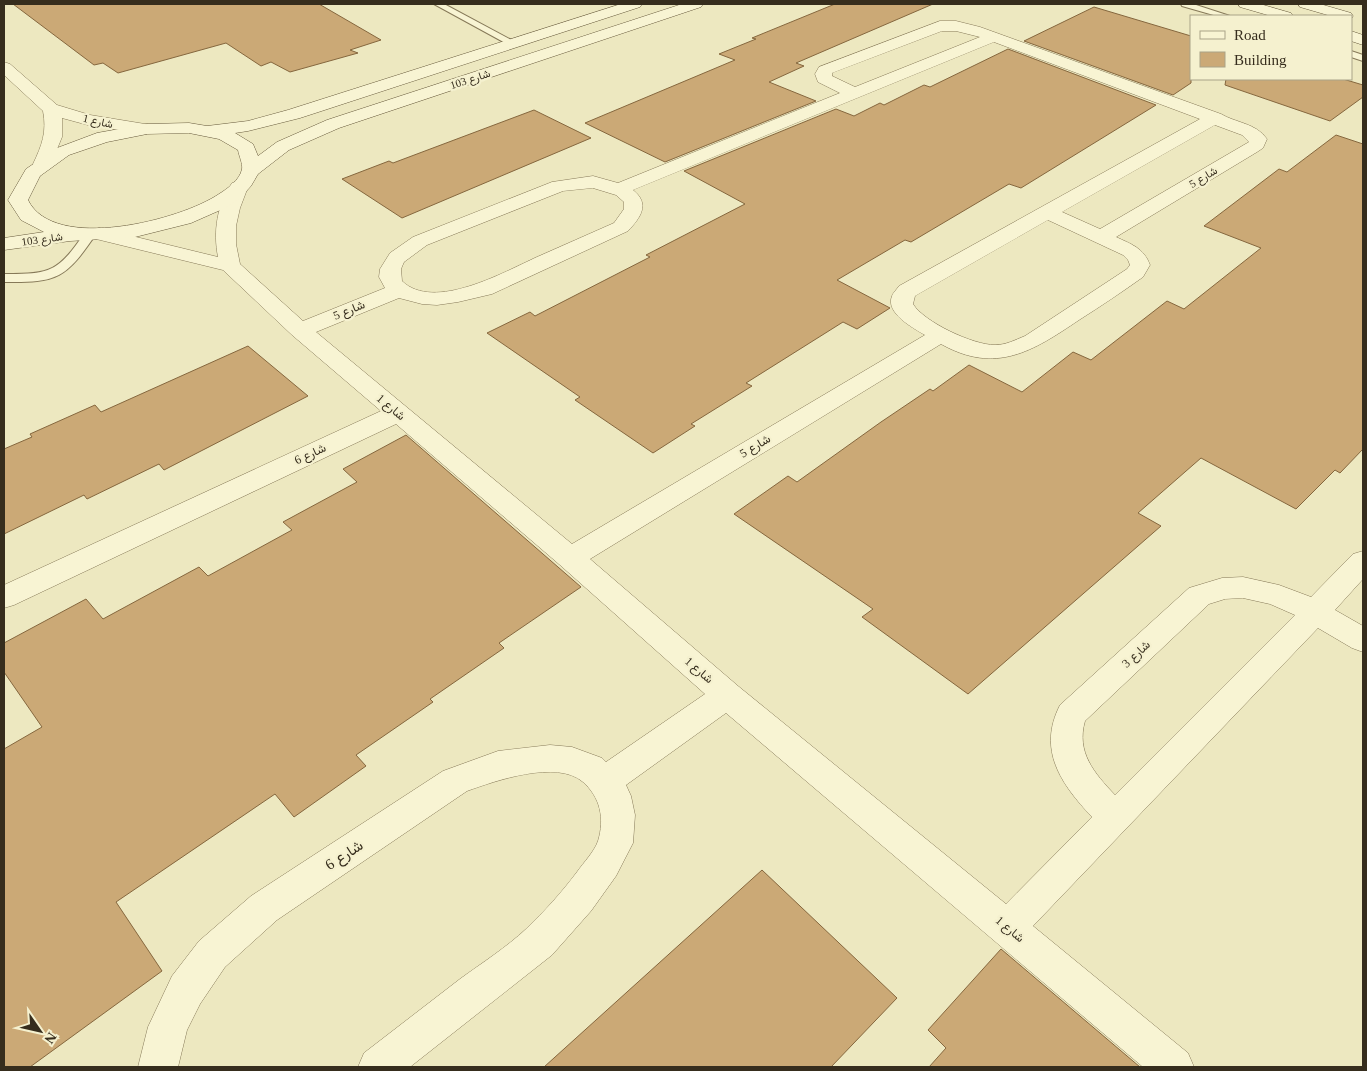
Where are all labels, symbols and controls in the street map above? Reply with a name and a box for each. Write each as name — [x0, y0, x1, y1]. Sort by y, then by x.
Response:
legend — [1190, 15, 1352, 80]
text: Road — [1234, 27, 1266, 43]
text: Building — [1234, 52, 1287, 68]
street label: شارع 103 — [448, 67, 492, 93]
street label: شارع 1 — [81, 112, 114, 132]
street label: شارع 5 — [1187, 164, 1220, 192]
street label: شارع 103 — [21, 230, 64, 250]
street label: شارع 5 — [331, 297, 368, 325]
street label: شارع 1 — [373, 391, 408, 425]
street label: شارع 5 — [737, 431, 774, 462]
street label: شارع 6 — [292, 441, 329, 469]
street label: شارع 3 — [1119, 638, 1154, 672]
street label: شارع 1 — [681, 654, 716, 688]
street label: شارع 6 — [322, 837, 368, 876]
street label: شارع 1 — [992, 913, 1027, 947]
north arrow — [15, 1006, 65, 1056]
text: N — [41, 1030, 59, 1046]

